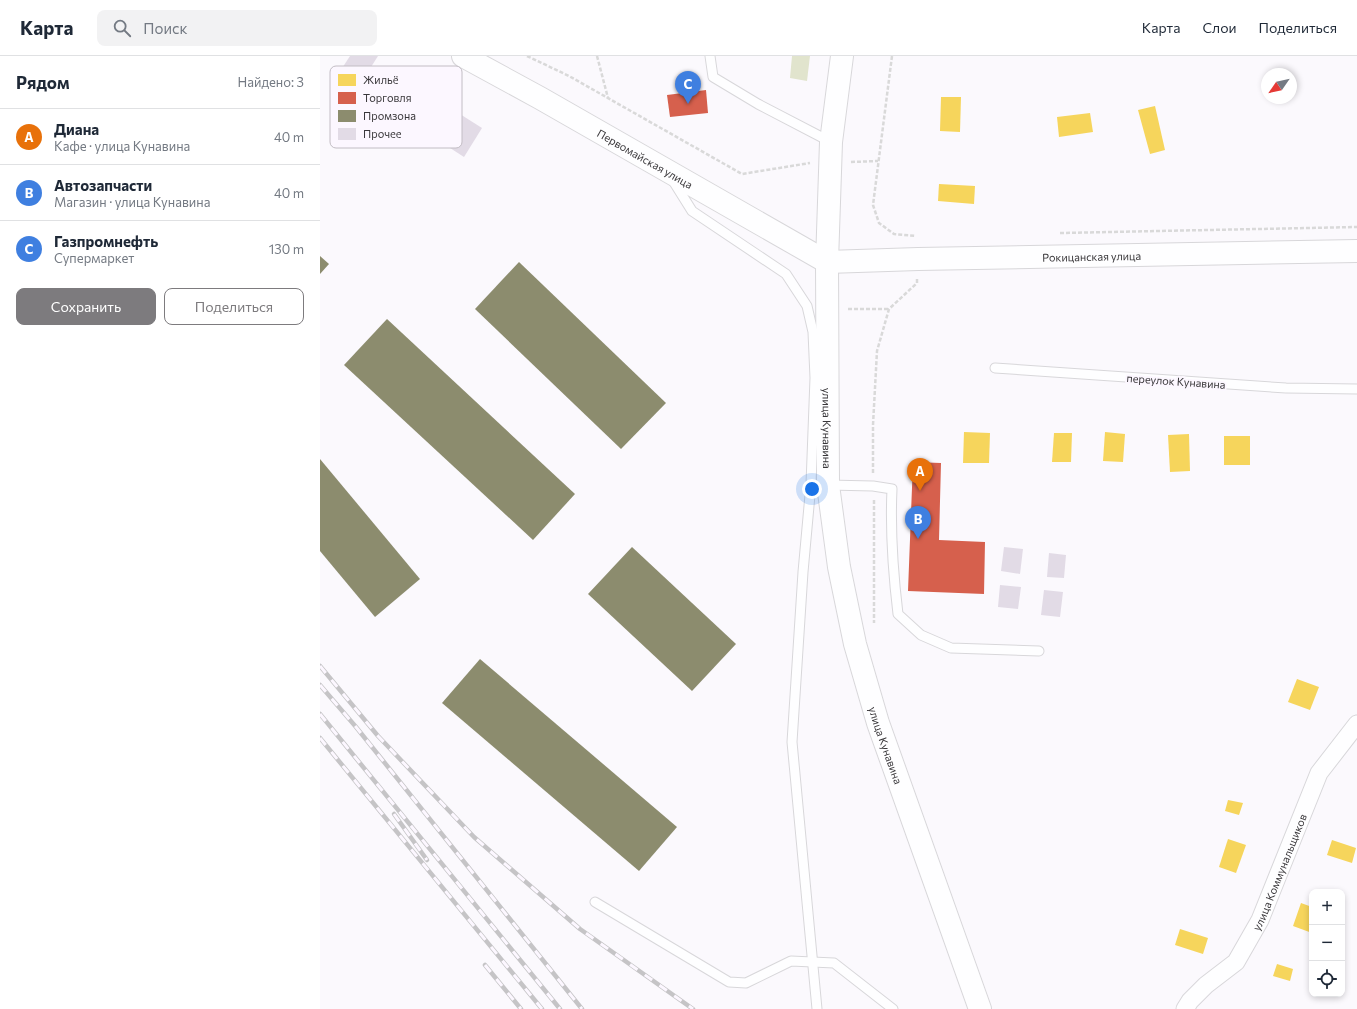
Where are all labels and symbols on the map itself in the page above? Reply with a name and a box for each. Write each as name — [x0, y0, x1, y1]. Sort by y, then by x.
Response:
legend — [330, 66, 462, 148]
north arrow — [1261, 68, 1297, 104]
pin: C — [675, 71, 701, 104]
text: Жильё — [363, 73, 399, 86]
text: Торговля — [363, 91, 412, 104]
text: Промзона — [363, 109, 416, 122]
street label: Первомайская улица — [595, 126, 695, 191]
text: Прочее — [363, 127, 402, 140]
street label: Рокицанская улица — [1042, 248, 1141, 263]
street label: переулок Кунавина — [1126, 371, 1226, 391]
street label: улица Кунавина — [821, 388, 834, 469]
pin: A — [907, 458, 933, 491]
your location — [802, 479, 822, 499]
pin: B — [905, 506, 931, 539]
street label: улица Кунавина — [867, 705, 906, 786]
street label: улица Коммунальщиков — [1249, 811, 1309, 932]

